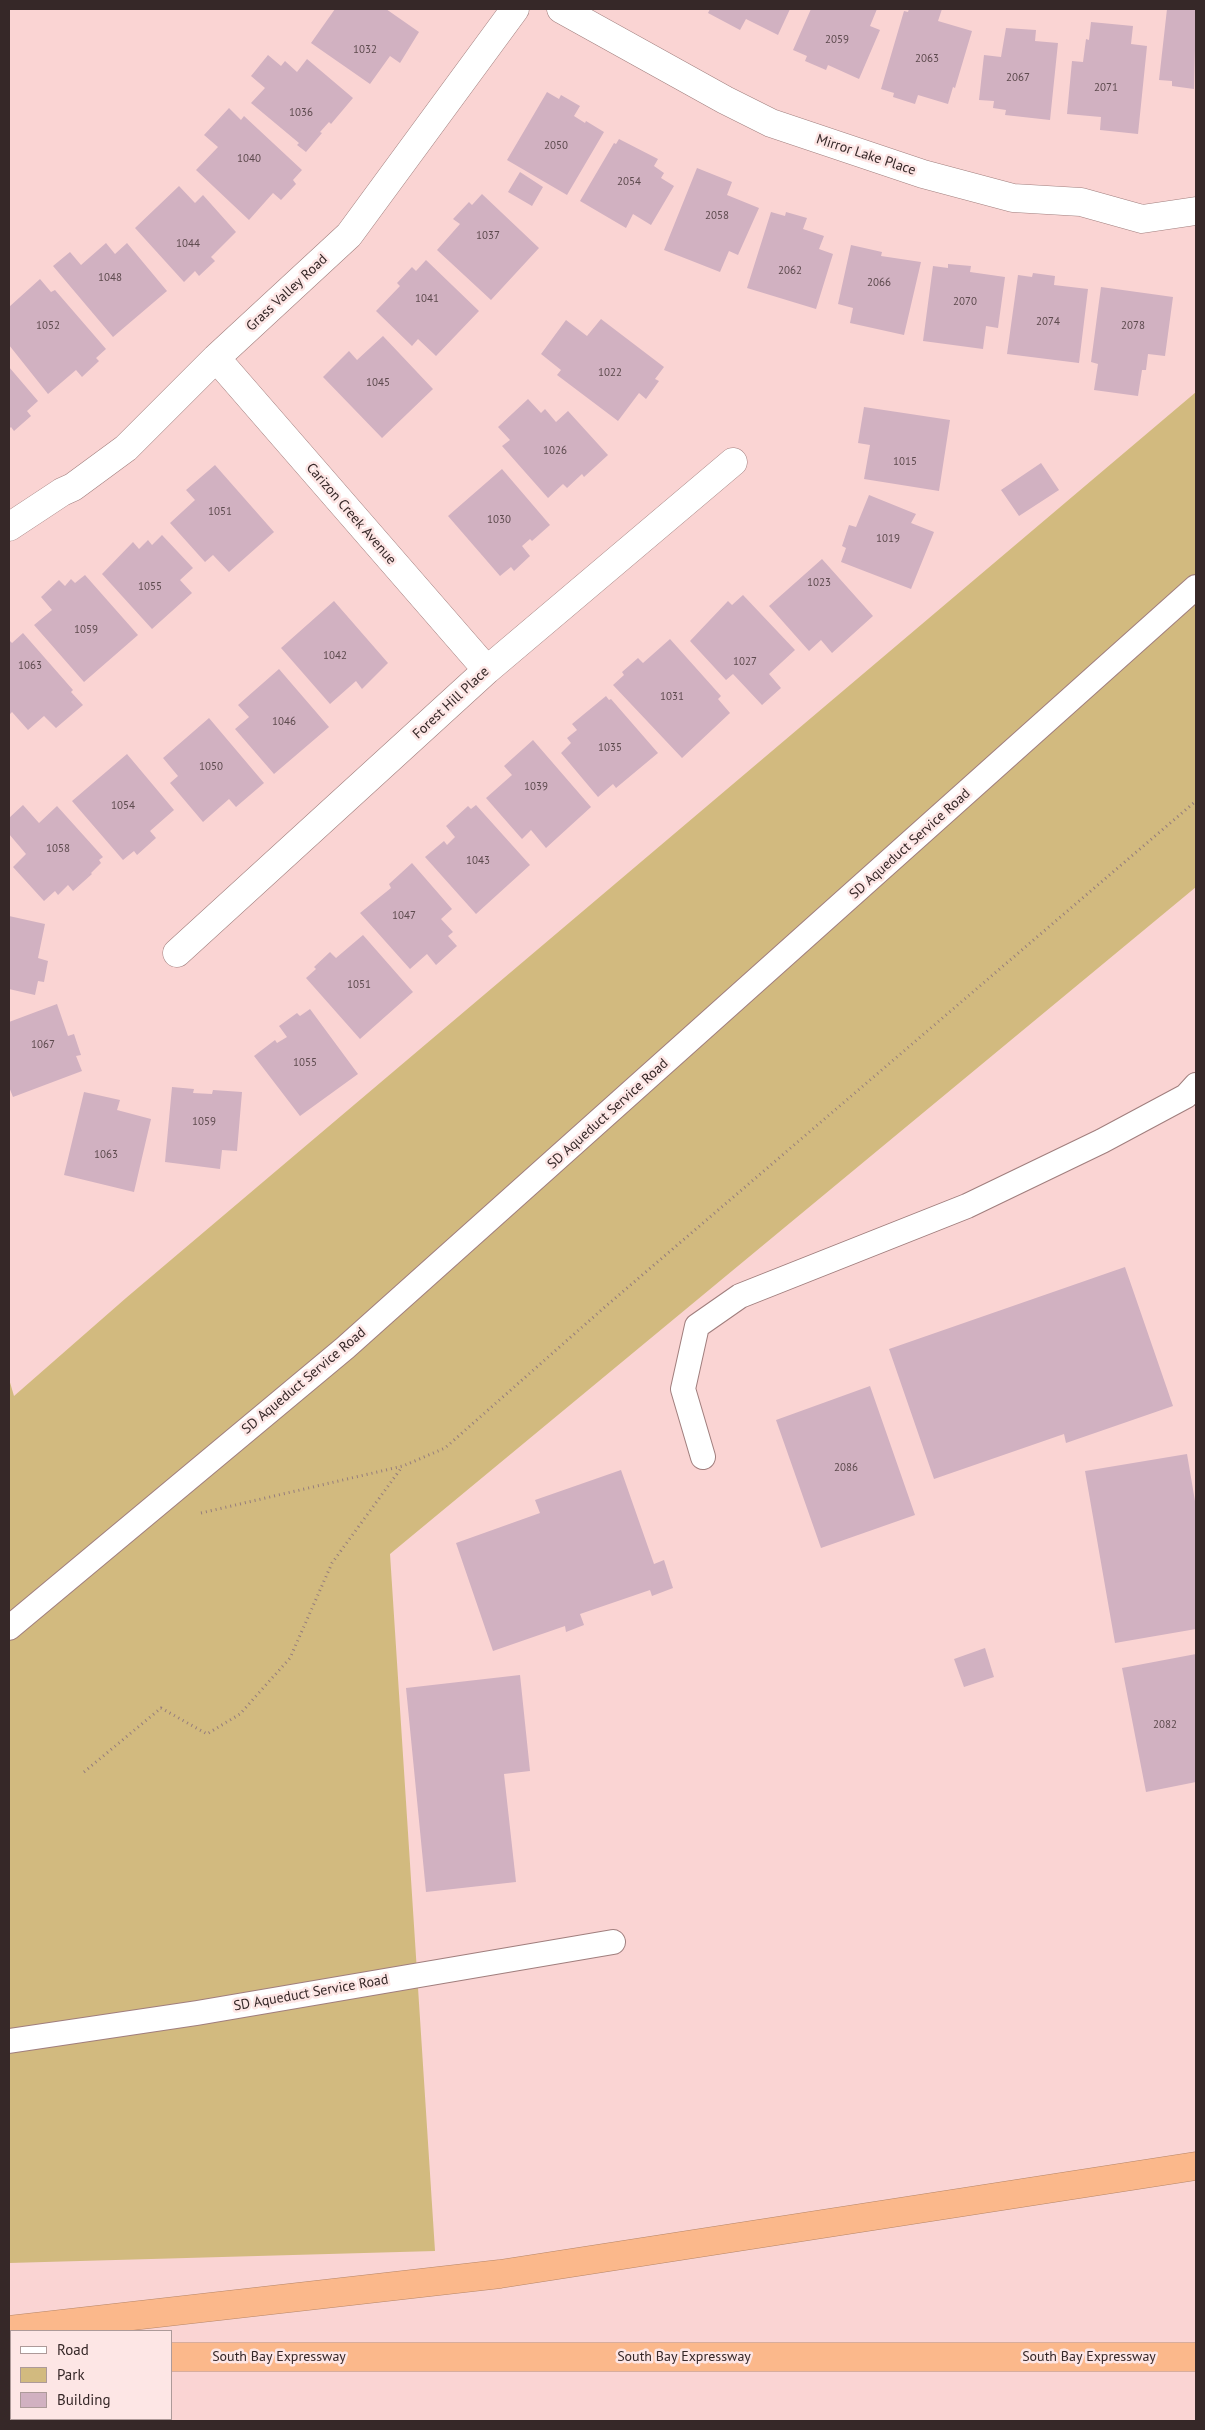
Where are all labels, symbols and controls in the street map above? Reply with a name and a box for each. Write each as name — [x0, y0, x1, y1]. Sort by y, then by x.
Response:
house number: 2059 — [825, 33, 849, 47]
house number: 1032 — [353, 43, 377, 57]
house number: 2063 — [915, 52, 939, 66]
house number: 2067 — [1006, 71, 1030, 85]
house number: 2071 — [1094, 81, 1118, 95]
house number: 1036 — [289, 106, 313, 120]
street label: Mirror Lake Place — [814, 131, 918, 179]
house number: 2050 — [544, 139, 568, 153]
house number: 1040 — [237, 152, 261, 166]
house number: 2054 — [617, 175, 641, 189]
house number: 2058 — [705, 209, 729, 223]
house number: 1037 — [476, 229, 500, 243]
house number: 1044 — [176, 237, 200, 251]
street label: Grass Valley Road — [243, 251, 331, 335]
house number: 2062 — [778, 264, 802, 278]
house number: 1048 — [98, 271, 122, 285]
house number: 2066 — [867, 276, 891, 290]
house number: 1041 — [415, 292, 439, 306]
house number: 2070 — [953, 295, 977, 309]
house number: 2074 — [1036, 315, 1060, 329]
house number: 1052 — [36, 319, 60, 333]
house number: 2078 — [1121, 319, 1145, 333]
house number: 1022 — [598, 366, 622, 380]
house number: 1045 — [366, 376, 390, 390]
house number: 1026 — [543, 444, 567, 458]
house number: 1015 — [893, 455, 917, 469]
street label: Carizon Creek Avenue — [302, 460, 400, 568]
house number: 1051 — [208, 505, 232, 519]
house number: 1030 — [487, 513, 511, 527]
house number: 1019 — [876, 532, 900, 546]
house number: 1023 — [807, 576, 831, 590]
house number: 1055 — [138, 580, 162, 594]
house number: 1059 — [74, 623, 98, 637]
house number: 1042 — [323, 649, 347, 663]
house number: 1027 — [733, 655, 757, 669]
house number: 1063 — [18, 659, 42, 673]
street label: Forest Hill Place — [409, 663, 493, 743]
house number: 1031 — [660, 690, 684, 704]
house number: 1046 — [272, 715, 296, 729]
house number: 1035 — [598, 741, 622, 755]
house number: 1050 — [199, 760, 223, 774]
house number: 1039 — [524, 780, 548, 794]
street label: SD Aqueduct Service Road — [846, 785, 974, 903]
house number: 1054 — [111, 799, 135, 813]
house number: 1058 — [46, 842, 70, 856]
house number: 1043 — [466, 854, 490, 868]
house number: 1047 — [392, 909, 416, 923]
house number: 1051 — [347, 978, 371, 992]
house number: 1067 — [31, 1038, 55, 1052]
street label: SD Aqueduct Service Road — [544, 1055, 672, 1173]
house number: 1055 — [293, 1056, 317, 1070]
house number: 1059 — [192, 1115, 216, 1129]
house number: 1063 — [94, 1148, 118, 1162]
street label: SD Aqueduct Service Road — [239, 1324, 369, 1438]
house number: 2086 — [834, 1461, 858, 1475]
house number: 2082 — [1153, 1718, 1177, 1732]
street label: SD Aqueduct Service Road — [232, 1971, 390, 2015]
legend — [10, 2330, 172, 2420]
text: Road — [57, 2340, 89, 2359]
street label: South Bay Expressway — [212, 2349, 346, 2365]
street label: South Bay Expressway — [617, 2349, 751, 2365]
street label: South Bay Expressway — [1022, 2349, 1156, 2365]
text: Park — [57, 2365, 85, 2384]
text: Building — [57, 2390, 111, 2409]

